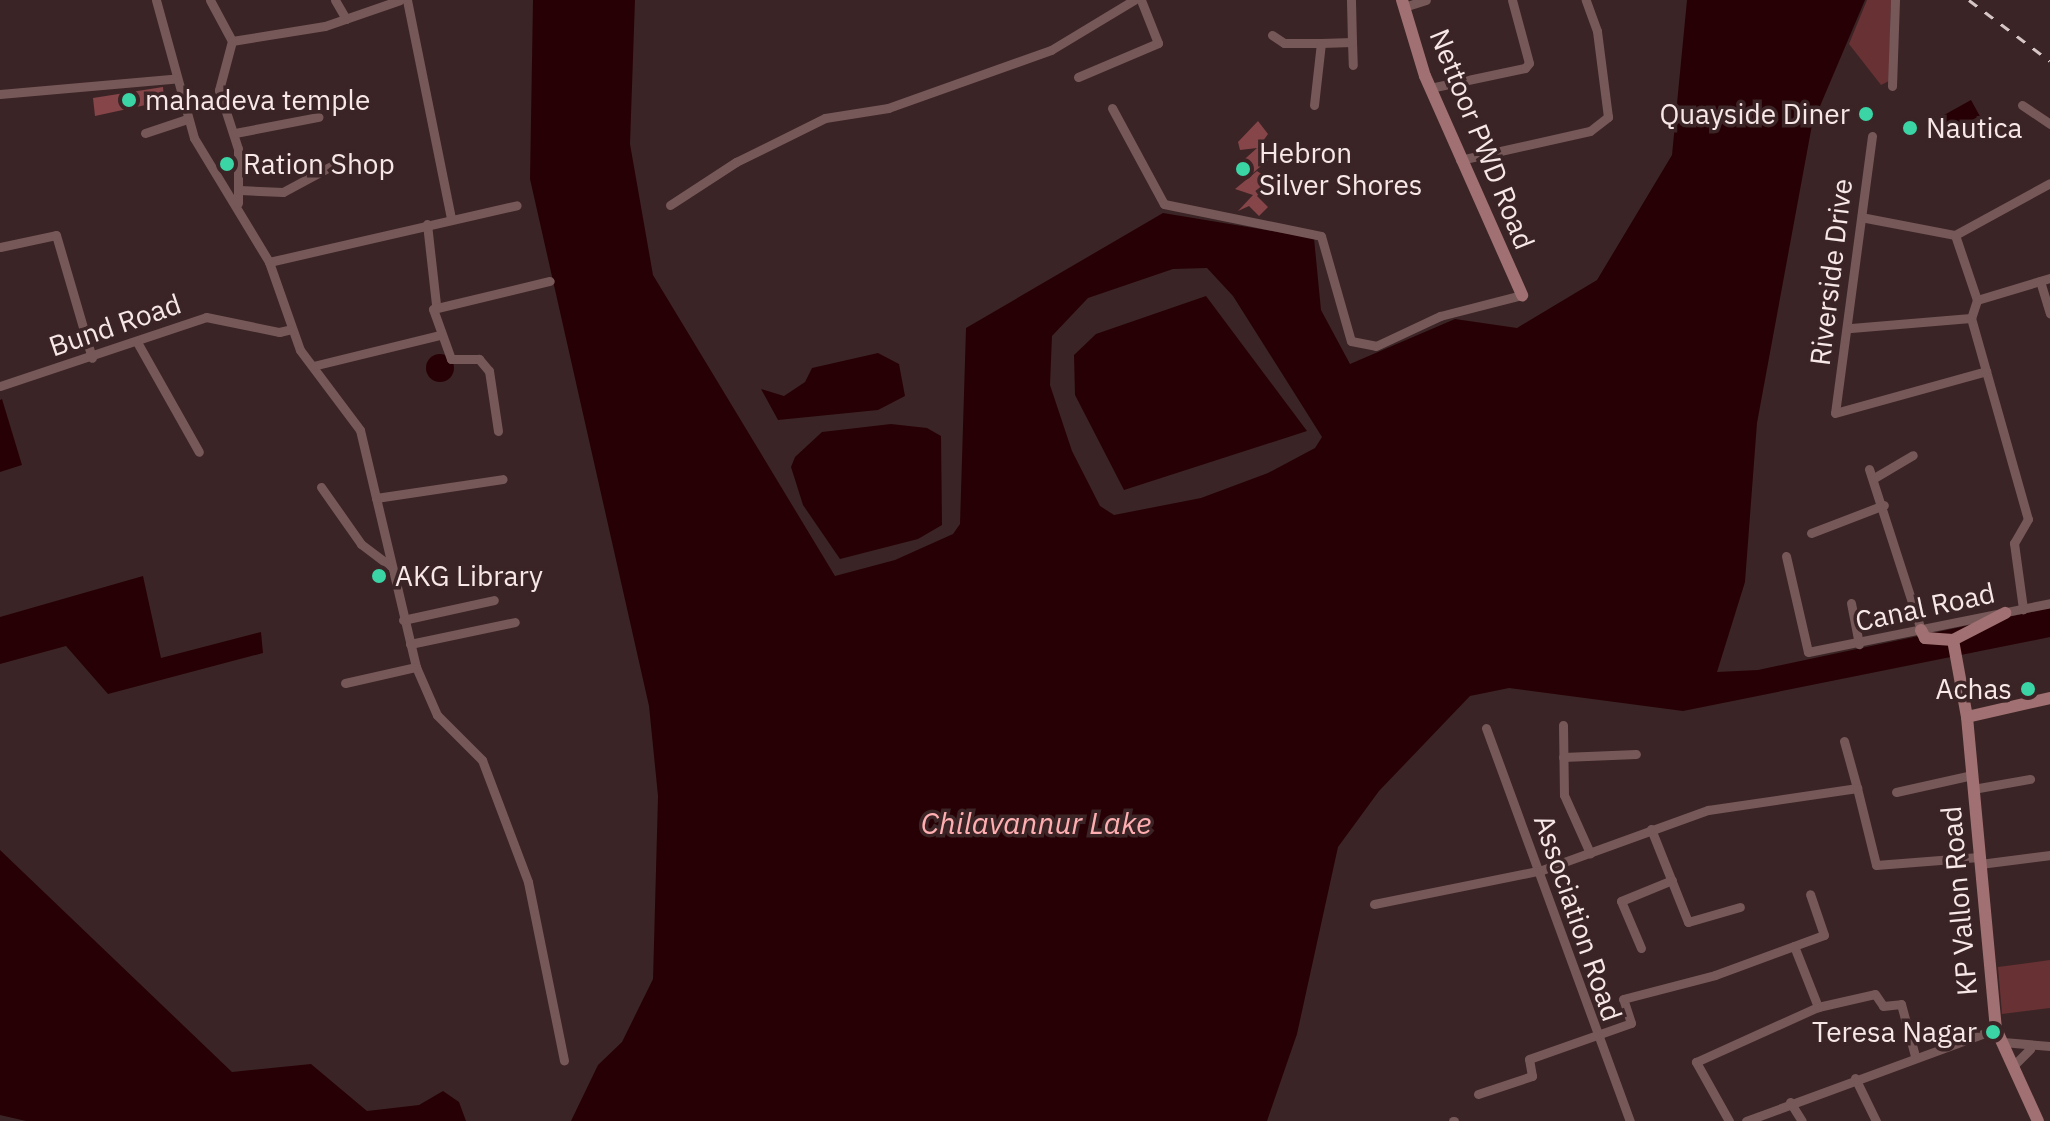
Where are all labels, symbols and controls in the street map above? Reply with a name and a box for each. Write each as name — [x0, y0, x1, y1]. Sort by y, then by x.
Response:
street label: Nettoor PWD Road — [1422, 24, 1542, 254]
place label: mahadeva temple — [145, 83, 370, 117]
marker: mahadeva temple — [120, 91, 138, 109]
place label: Quayside Diner — [1659, 97, 1850, 131]
marker: Quayside Diner — [1857, 105, 1875, 123]
place label: Nautica — [1926, 111, 2023, 145]
marker: Nautica — [1901, 119, 1919, 137]
place label: Hebron Silver Shores — [1259, 136, 1422, 202]
place label: Ration Shop — [243, 147, 395, 181]
marker: Ration Shop — [218, 155, 236, 173]
marker: Hebron Silver Shores — [1234, 160, 1252, 178]
street label: Riverside Drive — [1803, 177, 1859, 367]
street label: Bund Road — [45, 287, 185, 363]
place label: AKG Library — [395, 559, 543, 593]
marker: AKG Library — [370, 567, 388, 585]
street label: Canal Road — [1852, 576, 1998, 638]
place label: Achas — [1935, 672, 2012, 706]
marker: Achas — [2019, 680, 2037, 698]
water label: Chilavannur Lake — [921, 805, 1151, 841]
street label: KP Vallon Road — [1934, 805, 1984, 997]
street label: Association Road — [1527, 810, 1629, 1026]
place label: Teresa Nagar — [1812, 1015, 1977, 1049]
marker: Teresa Nagar — [1984, 1023, 2002, 1041]

